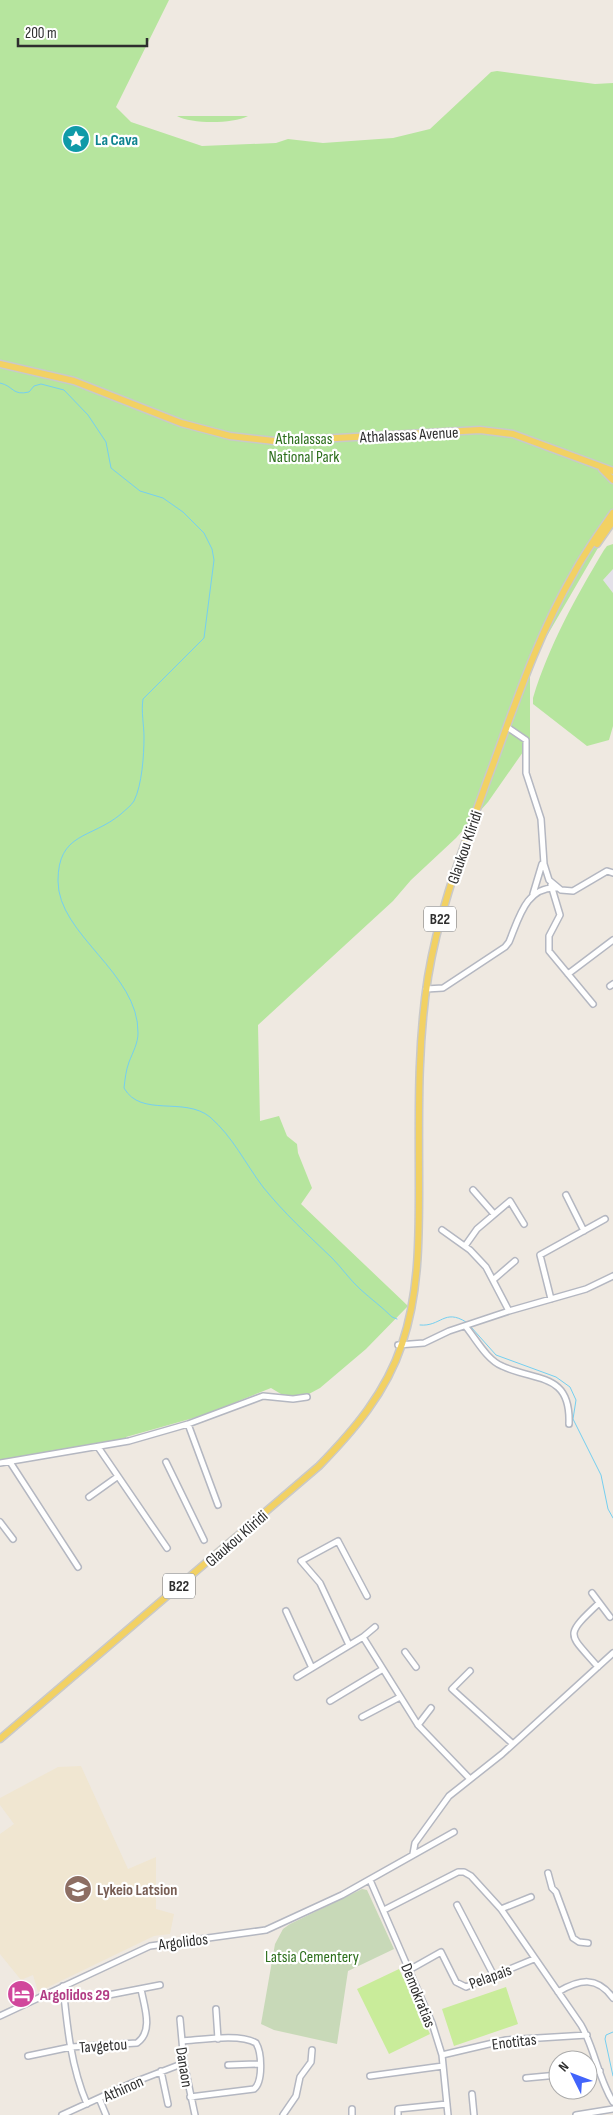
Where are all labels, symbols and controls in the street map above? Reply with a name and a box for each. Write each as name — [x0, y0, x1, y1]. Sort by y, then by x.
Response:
scale bar — [18, 15, 146, 47]
text: 200 m — [25, 24, 57, 43]
place icon: La Cava — [61, 124, 91, 154]
place label: La Cava — [95, 131, 138, 150]
street label: Athalassas Avenue — [358, 423, 459, 448]
park label: Athalassas National Park — [269, 430, 339, 467]
street label: Glaukou Kliridi — [444, 808, 487, 887]
road number: B22 — [424, 906, 456, 932]
street label: Glaukou Kliridi — [202, 1507, 272, 1571]
road number: B22 — [163, 1574, 195, 1598]
school or university icon: Lykeio Latsion — [63, 1874, 93, 1904]
place label: Lykeio Latsion — [97, 1881, 177, 1900]
street label: Argolidos — [156, 1930, 209, 1955]
park label: Latsia Cementery — [265, 1948, 359, 1967]
street label: Demokratias — [396, 1961, 439, 2031]
street label: Pelapais — [467, 1961, 515, 1994]
hotel icon: Argolidos 29 — [6, 1979, 36, 2009]
place label: Argolidos 29 — [39, 1986, 110, 2005]
street label: Enotitas — [491, 2030, 538, 2055]
street label: Tavgetou — [78, 2035, 128, 2058]
street label: Danaon — [171, 2046, 196, 2089]
north arrow — [548, 2050, 598, 2100]
text: N — [555, 2058, 573, 2075]
street label: Athinon — [100, 2072, 147, 2107]

